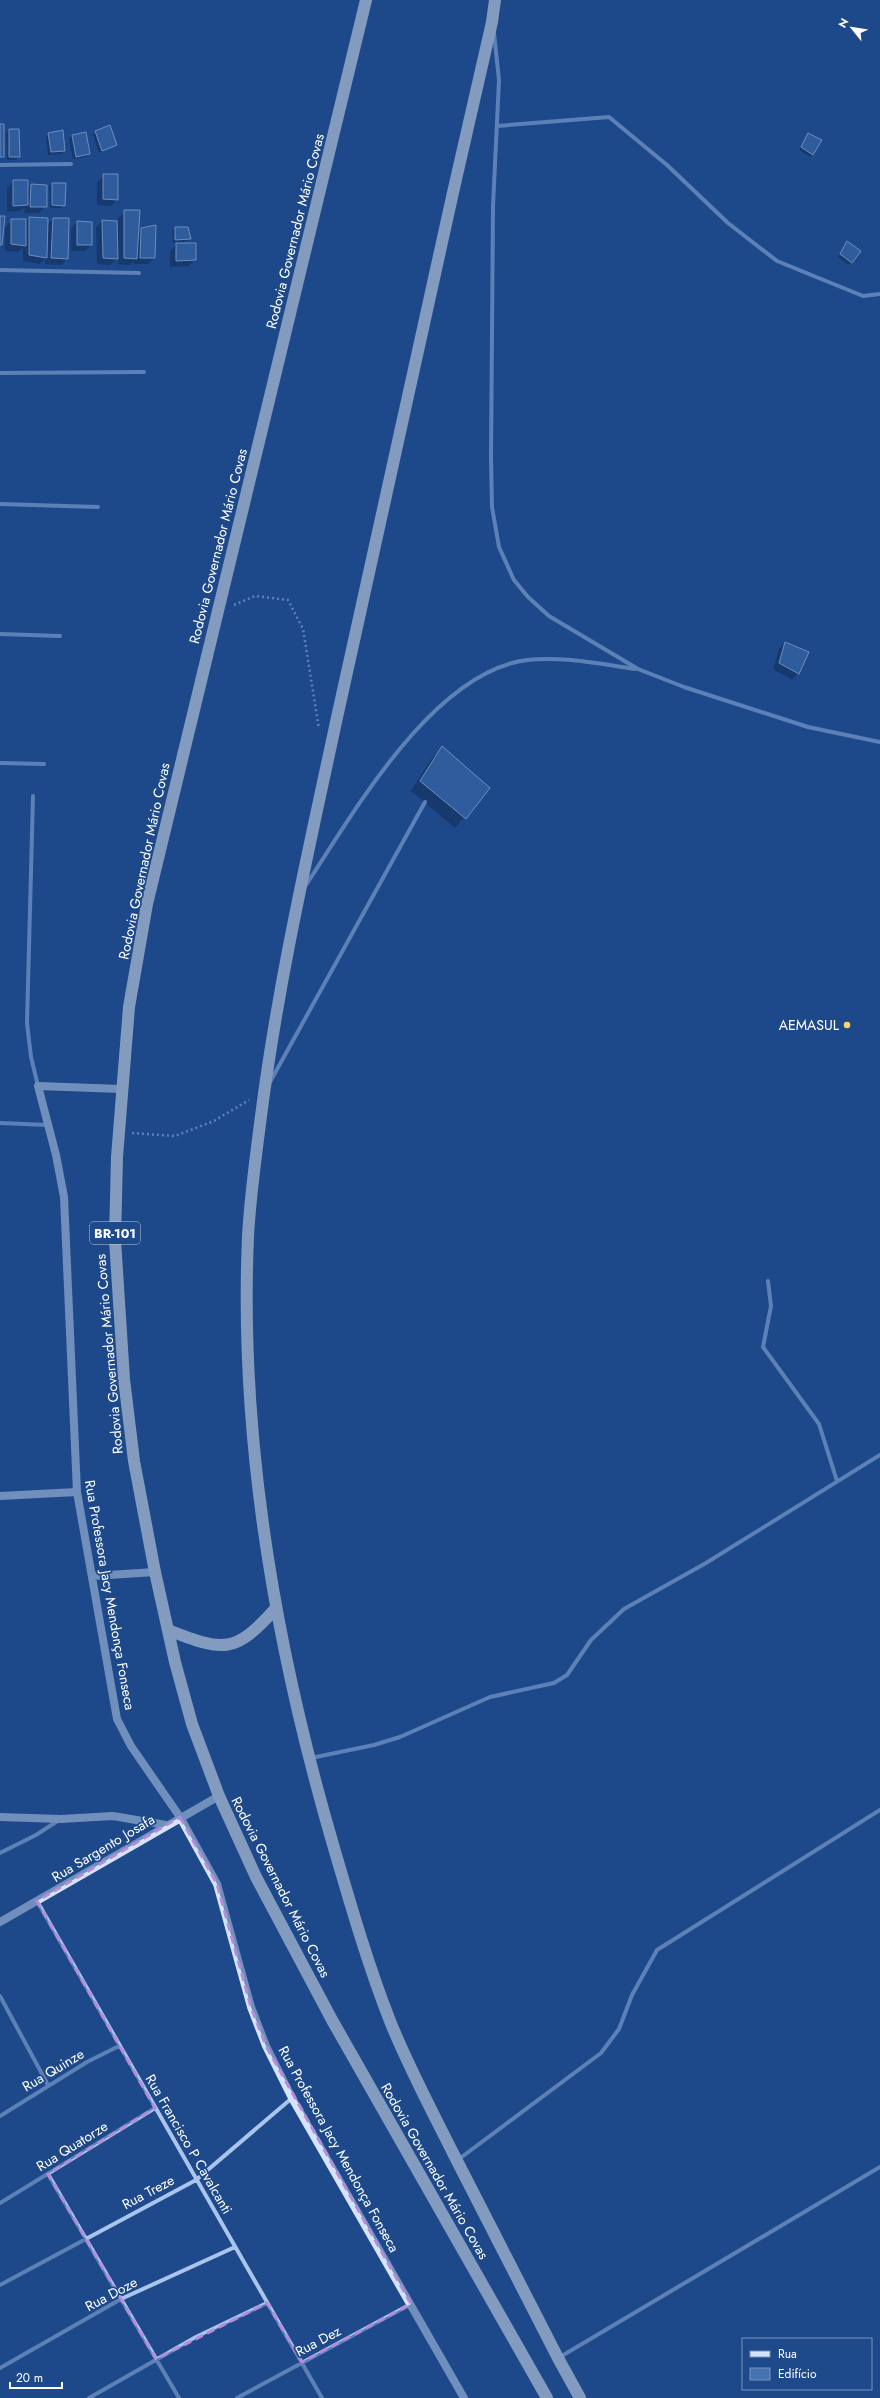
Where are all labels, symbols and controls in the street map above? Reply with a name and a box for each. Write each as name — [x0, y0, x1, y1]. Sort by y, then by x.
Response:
north arrow — [832, 8, 872, 48]
text: N — [834, 15, 852, 31]
street label: Rodovia Governador Mário Covas — [261, 131, 329, 331]
street label: Rodovia Governador Mário Covas — [184, 446, 252, 646]
street label: Rodovia Governador Mário Covas — [113, 760, 175, 961]
place label: AEMASUL — [779, 1015, 840, 1035]
marker: AEMASUL — [842, 1020, 852, 1030]
road number: BR-101 — [90, 1222, 140, 1244]
street label: Rodovia Governador Mário Covas — [90, 1253, 128, 1455]
street label: Rua Professora Jacy Mendonça Fonseca — [80, 1478, 140, 1712]
street label: Rodovia Governador Mário Covas — [227, 1793, 336, 1981]
street label: Rua Sargento Josafa — [48, 1809, 158, 1887]
street label: Rua Professora Jacy Mendonça Fonseca — [274, 2042, 404, 2256]
street label: Rua Quinze — [18, 2044, 88, 2096]
street label: Rua Francisco P Cavalcanti — [141, 2070, 237, 2218]
street label: Rodovia Governador Mário Covas — [376, 2079, 494, 2263]
street label: Rua Quatorze — [32, 2116, 112, 2176]
street label: Rua Treze — [118, 2170, 178, 2214]
street label: Rua Doze — [81, 2272, 141, 2316]
street label: Rua Dez — [292, 2320, 345, 2361]
legend — [742, 2338, 872, 2390]
text: Rua — [778, 2345, 797, 2363]
scale bar — [10, 2364, 62, 2390]
text: Edifício — [778, 2365, 817, 2383]
text: 20 m — [16, 2369, 43, 2387]

